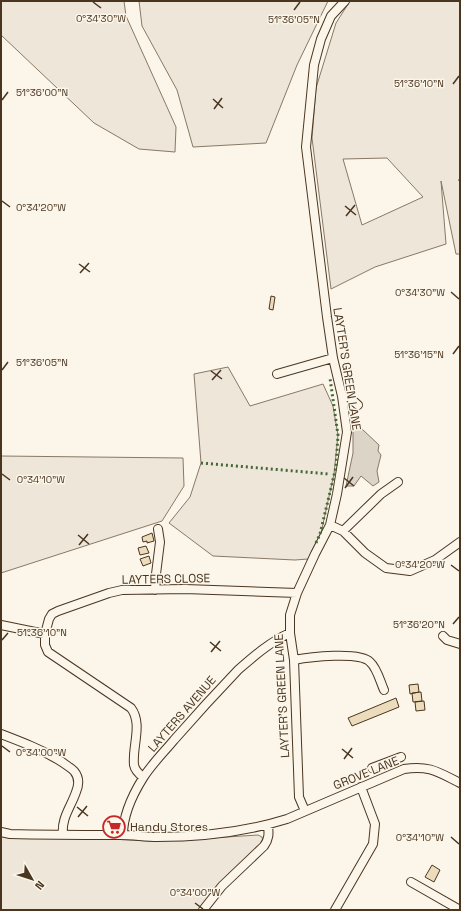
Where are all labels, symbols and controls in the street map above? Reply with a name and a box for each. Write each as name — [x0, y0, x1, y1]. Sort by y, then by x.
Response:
text: 0°34'30"W — [76, 12, 126, 25]
text: 51°36'05"N — [268, 13, 320, 26]
text: 51°36'10"N — [394, 77, 444, 90]
text: 51°36'00"N — [16, 86, 68, 99]
text: 0°34'20"W — [16, 201, 66, 214]
text: 0°34'30"W — [395, 286, 445, 299]
street label: LAYTER'S GREEN LANE — [329, 306, 365, 432]
text: 51°36'15"N — [394, 348, 444, 361]
text: 51°36'05"N — [16, 356, 68, 369]
text: 0°34'10"W — [17, 473, 65, 486]
text: 0°34'20"W — [395, 558, 445, 571]
street label: LAYTERS CLOSE — [122, 570, 211, 588]
text: 51°36'20"N — [393, 618, 445, 631]
text: 51°36'10"N — [17, 626, 67, 639]
street label: LAYTER'S GREEN LANE — [271, 633, 293, 758]
street label: LAYTERS AVENUE — [144, 672, 220, 755]
text: 0°34'00"W — [16, 746, 66, 759]
street label: GROVE LANE — [331, 752, 401, 793]
supermarket icon: Handy Stores — [101, 814, 127, 840]
place label: Handy Stores — [130, 819, 208, 835]
text: 0°34'10"W — [396, 831, 444, 844]
north arrow — [12, 859, 52, 899]
text: N — [32, 878, 48, 893]
text: 0°34'00"W — [170, 886, 220, 899]

